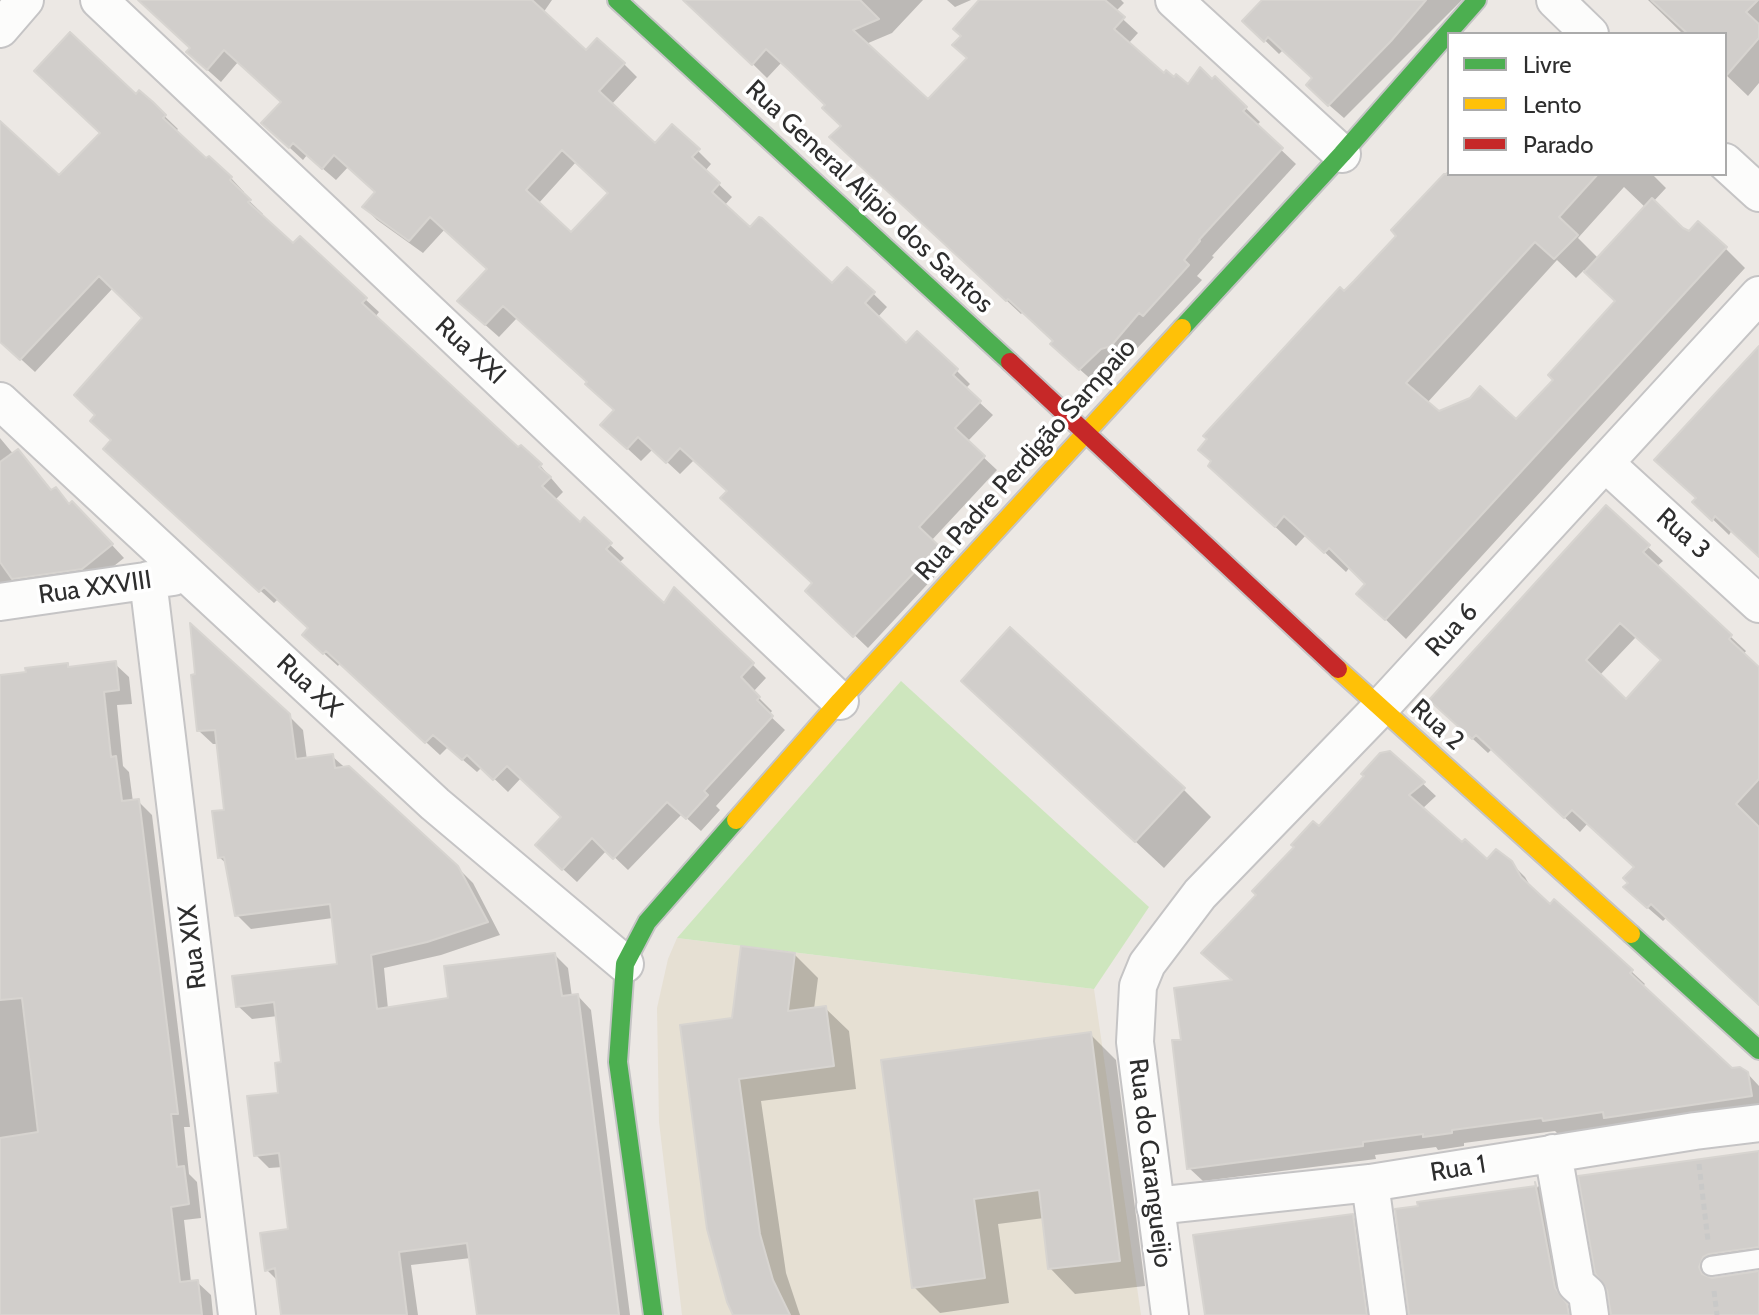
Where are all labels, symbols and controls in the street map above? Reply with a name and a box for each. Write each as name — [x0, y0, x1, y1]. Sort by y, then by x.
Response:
legend — [1447, 32, 1727, 176]
text: Livre — [1523, 50, 1571, 79]
street label: Rua General Alípio dos Santos — [739, 74, 999, 320]
text: Lento — [1523, 90, 1582, 119]
text: Parado — [1523, 130, 1593, 159]
street label: Rua XXI — [428, 311, 512, 391]
street label: Rua Padre Perdigão Sampaio — [909, 333, 1143, 587]
street label: Rua 3 — [1650, 502, 1716, 566]
street label: Rua XXVIII — [36, 565, 154, 611]
street label: Rua 6 — [1419, 597, 1485, 663]
street label: Rua XX — [270, 648, 348, 724]
street label: Rua 2 — [1404, 693, 1470, 757]
street label: Rua XIX — [172, 903, 214, 991]
street label: Rua do Carangueijo — [1122, 1057, 1178, 1269]
street label: Rua 1 — [1428, 1149, 1488, 1189]

